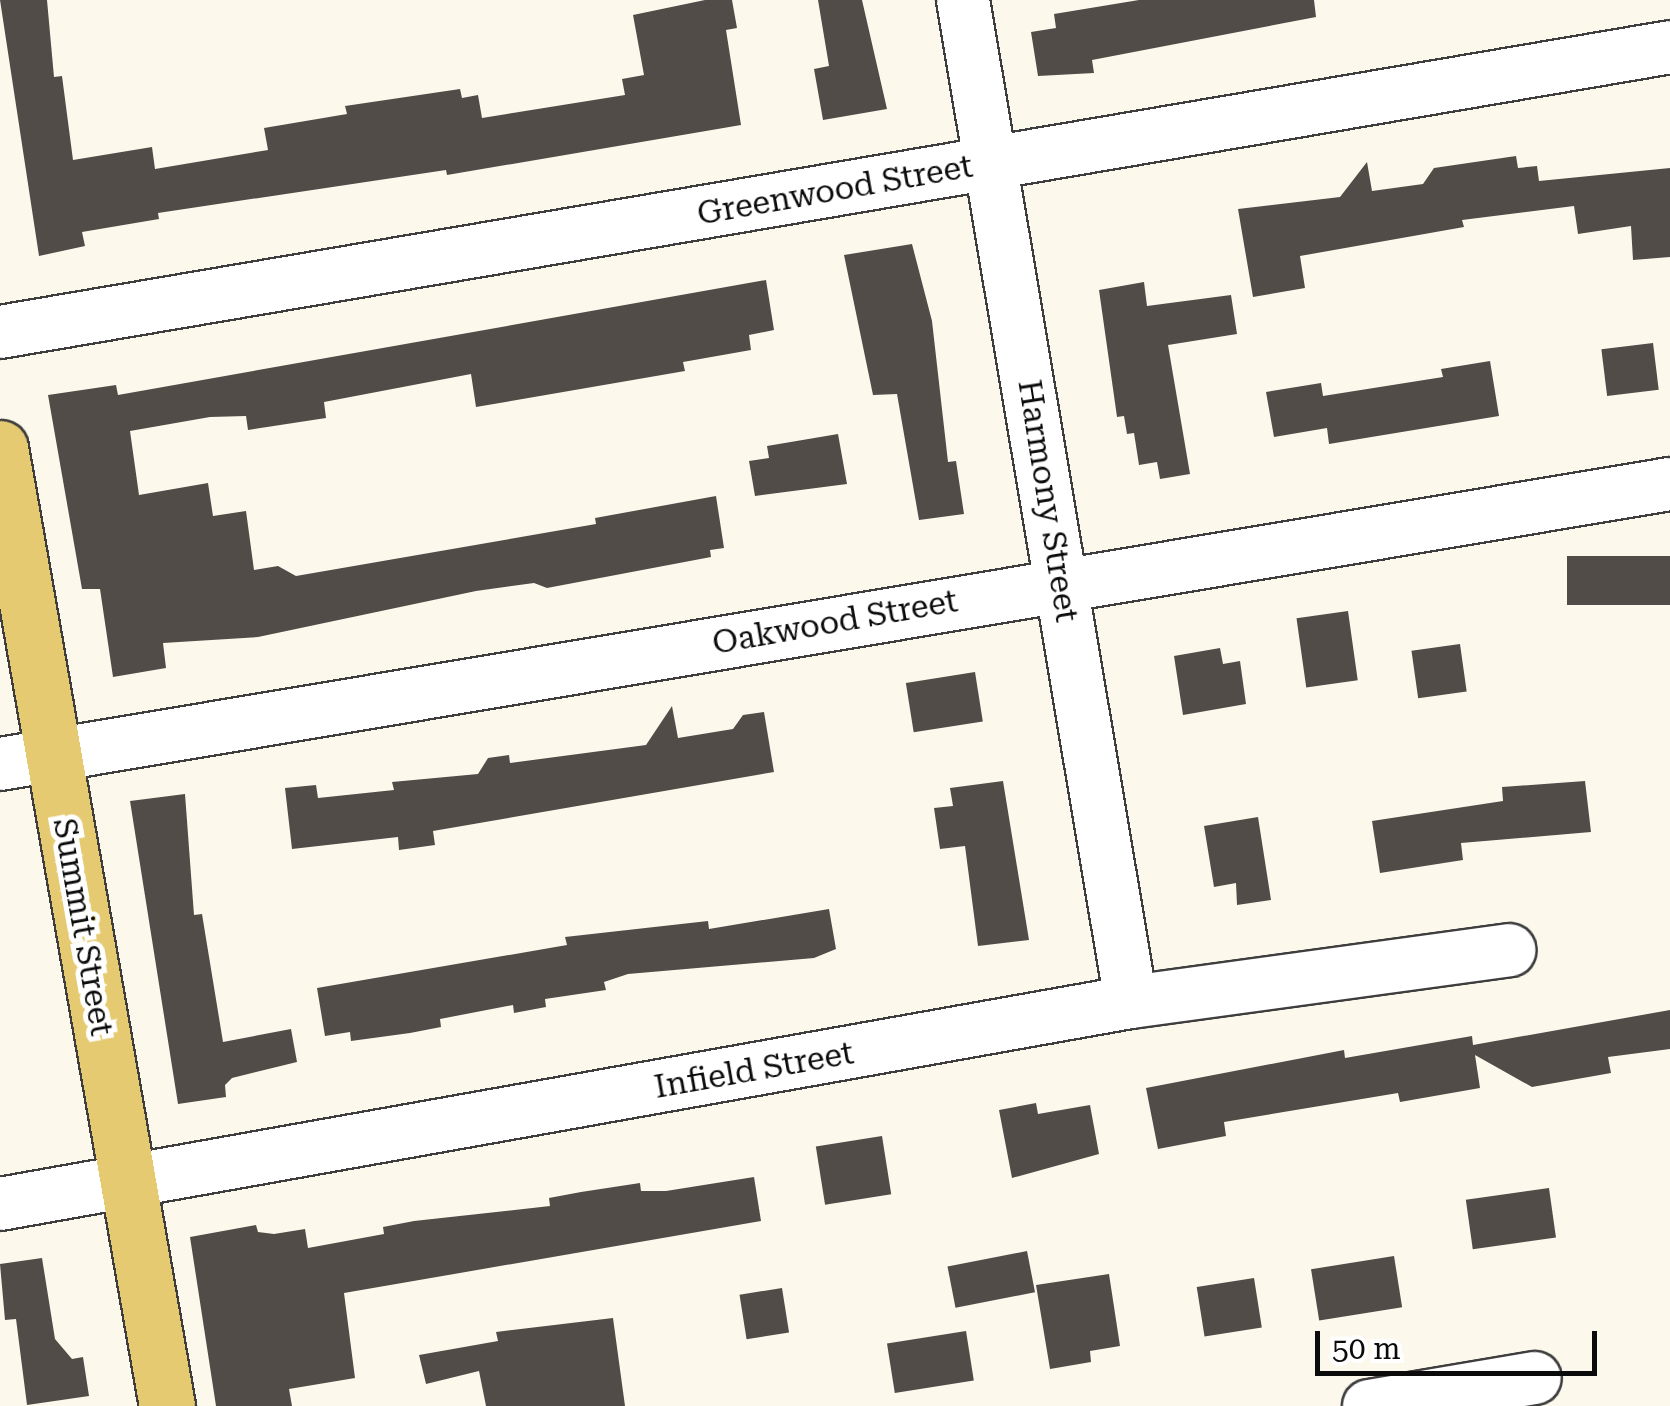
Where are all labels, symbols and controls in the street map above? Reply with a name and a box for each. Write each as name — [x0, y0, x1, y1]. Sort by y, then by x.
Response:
street label: Greenwood Street — [694, 147, 976, 233]
street label: Harmony Street — [1010, 377, 1086, 625]
street label: Oakwood Street — [709, 582, 961, 662]
street label: Summit Street — [45, 815, 121, 1039]
street label: Infield Street — [651, 1034, 857, 1106]
scale bar — [1320, 1311, 1602, 1373]
text: 50 m — [1332, 1331, 1401, 1366]

